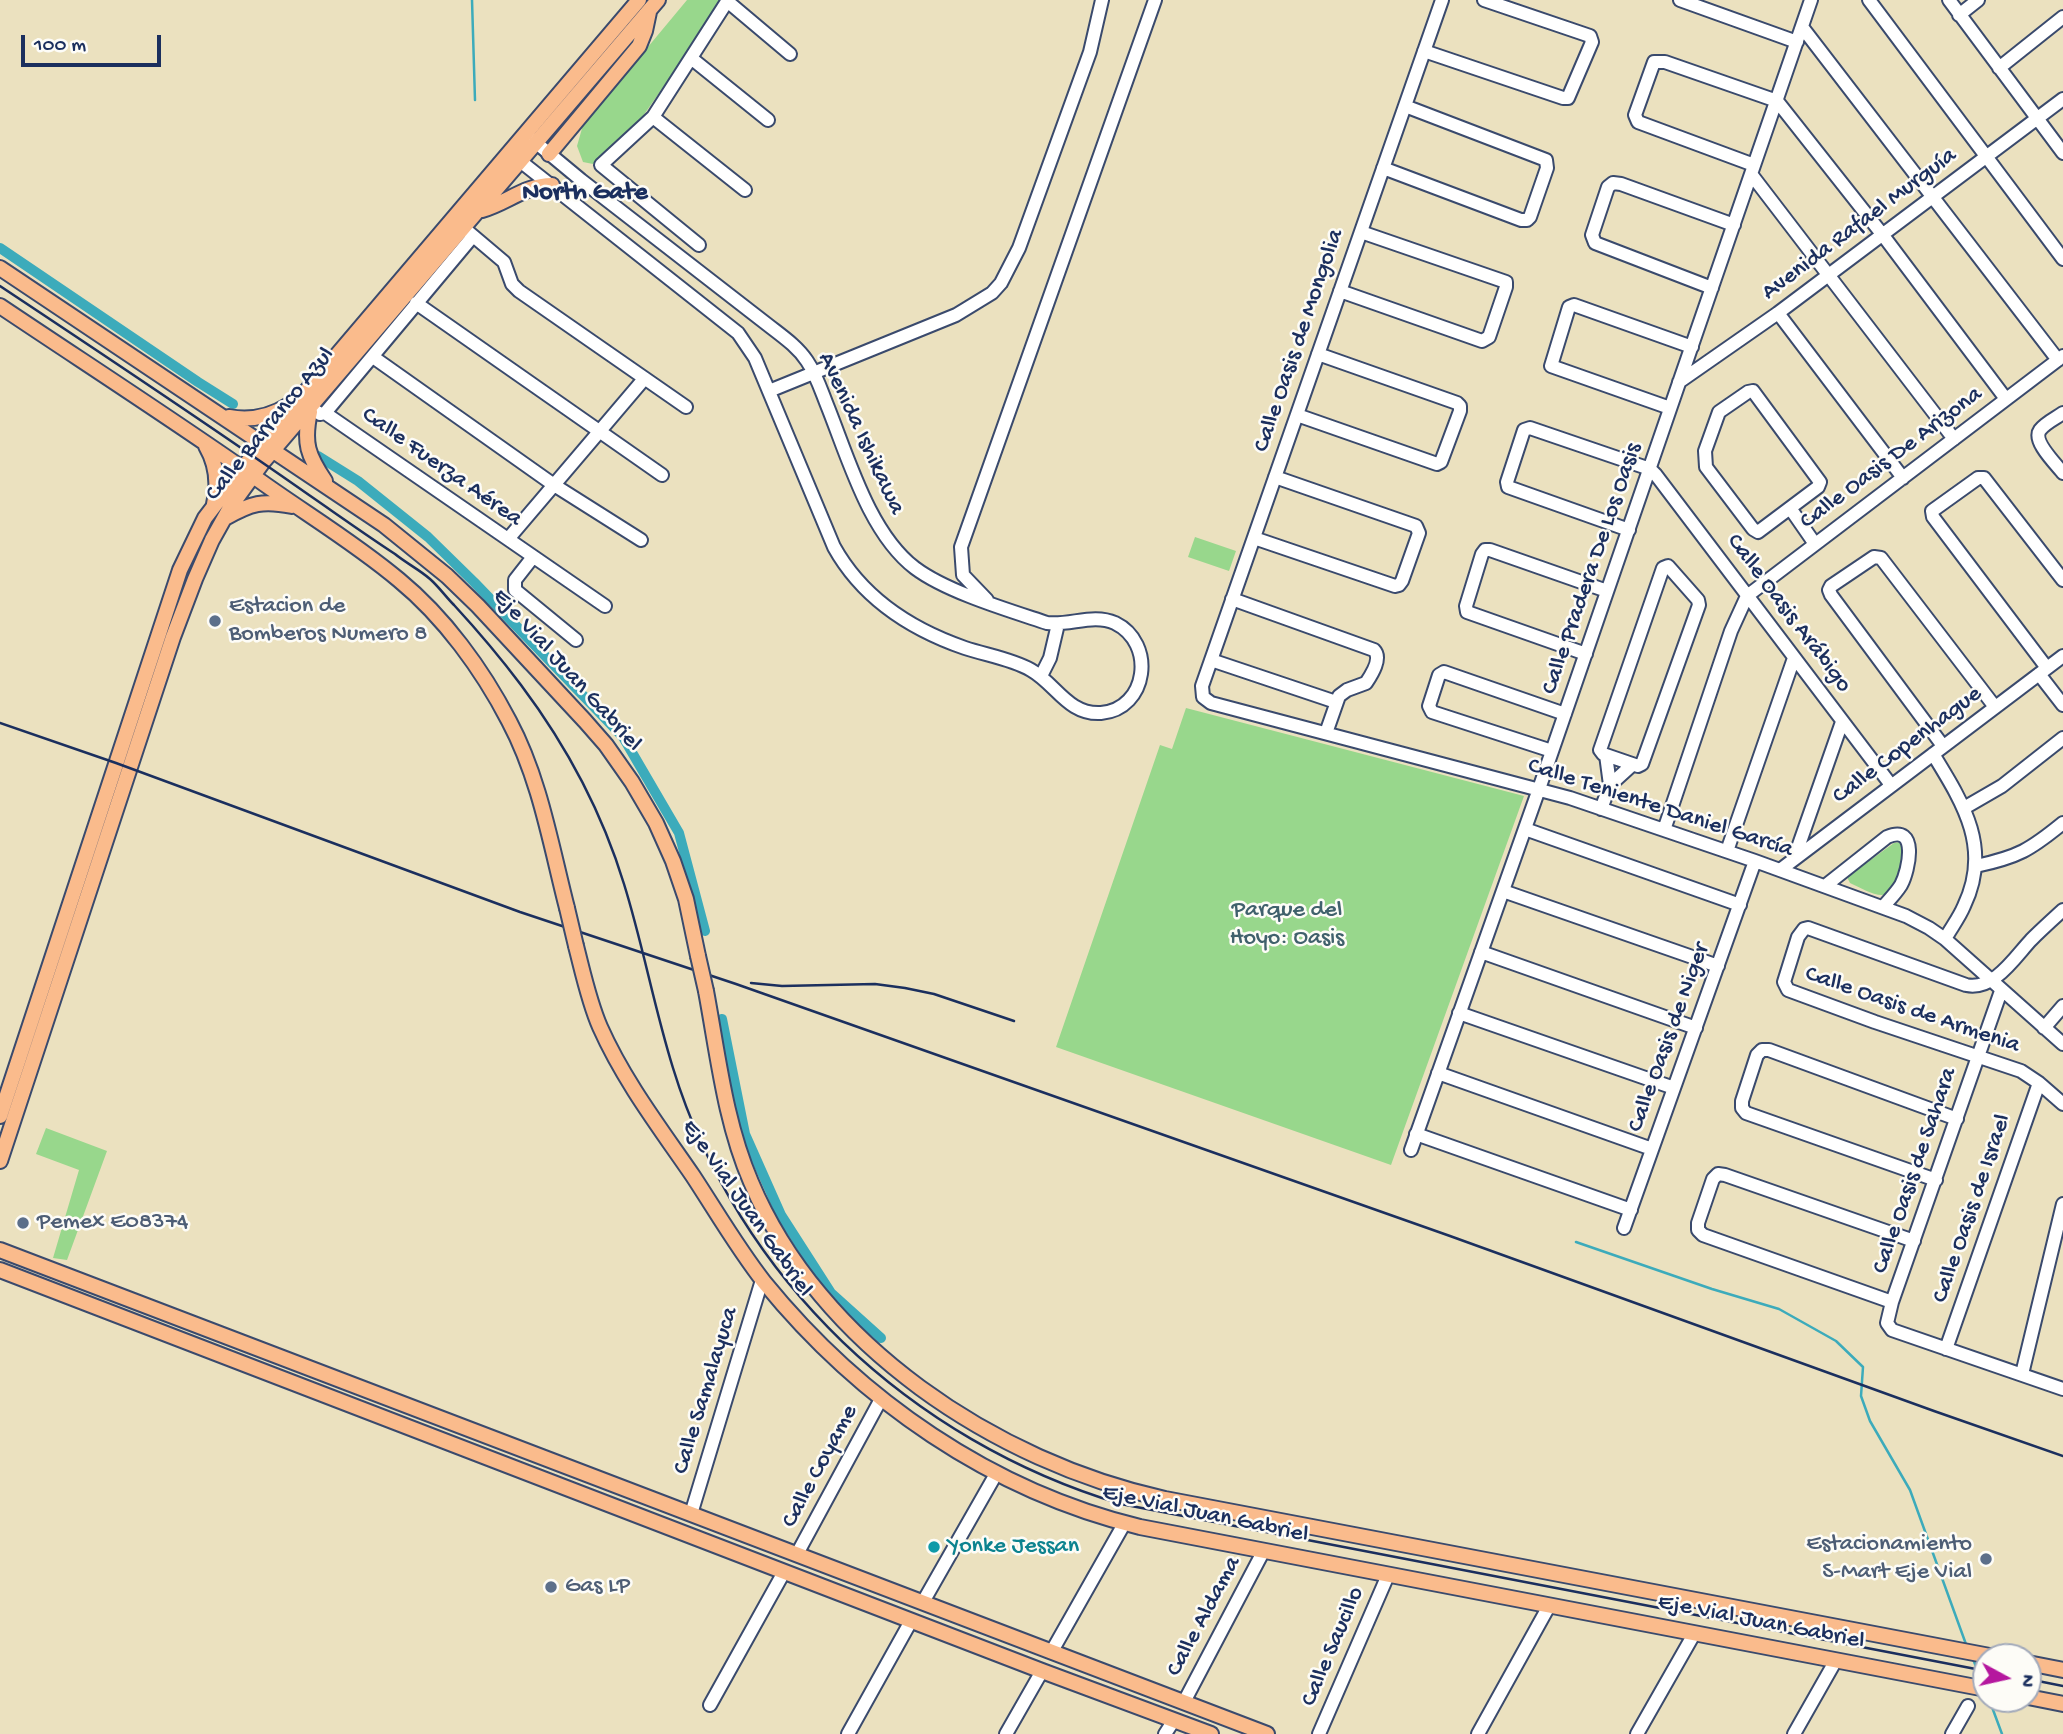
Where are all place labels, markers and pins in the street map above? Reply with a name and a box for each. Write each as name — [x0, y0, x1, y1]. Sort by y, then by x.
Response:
place label: Estacion de Bomberos Numero 8 — [229, 593, 427, 649]
marker: Estacion de Bomberos Numero 8 — [207, 613, 223, 629]
place label: Pemex E08374 — [37, 1209, 188, 1237]
marker: Pemex E08374 — [15, 1215, 31, 1231]
place label: Estacionamiento S-Mart Eje Vial — [1806, 1531, 1972, 1587]
place label: Yonke Jessan — [948, 1533, 1079, 1561]
marker: Yonke Jessan — [926, 1539, 942, 1555]
marker: Estacionamiento S-Mart Eje Vial — [1978, 1551, 1994, 1567]
place label: Gas LP — [565, 1573, 630, 1601]
marker: Gas LP — [543, 1579, 559, 1595]

